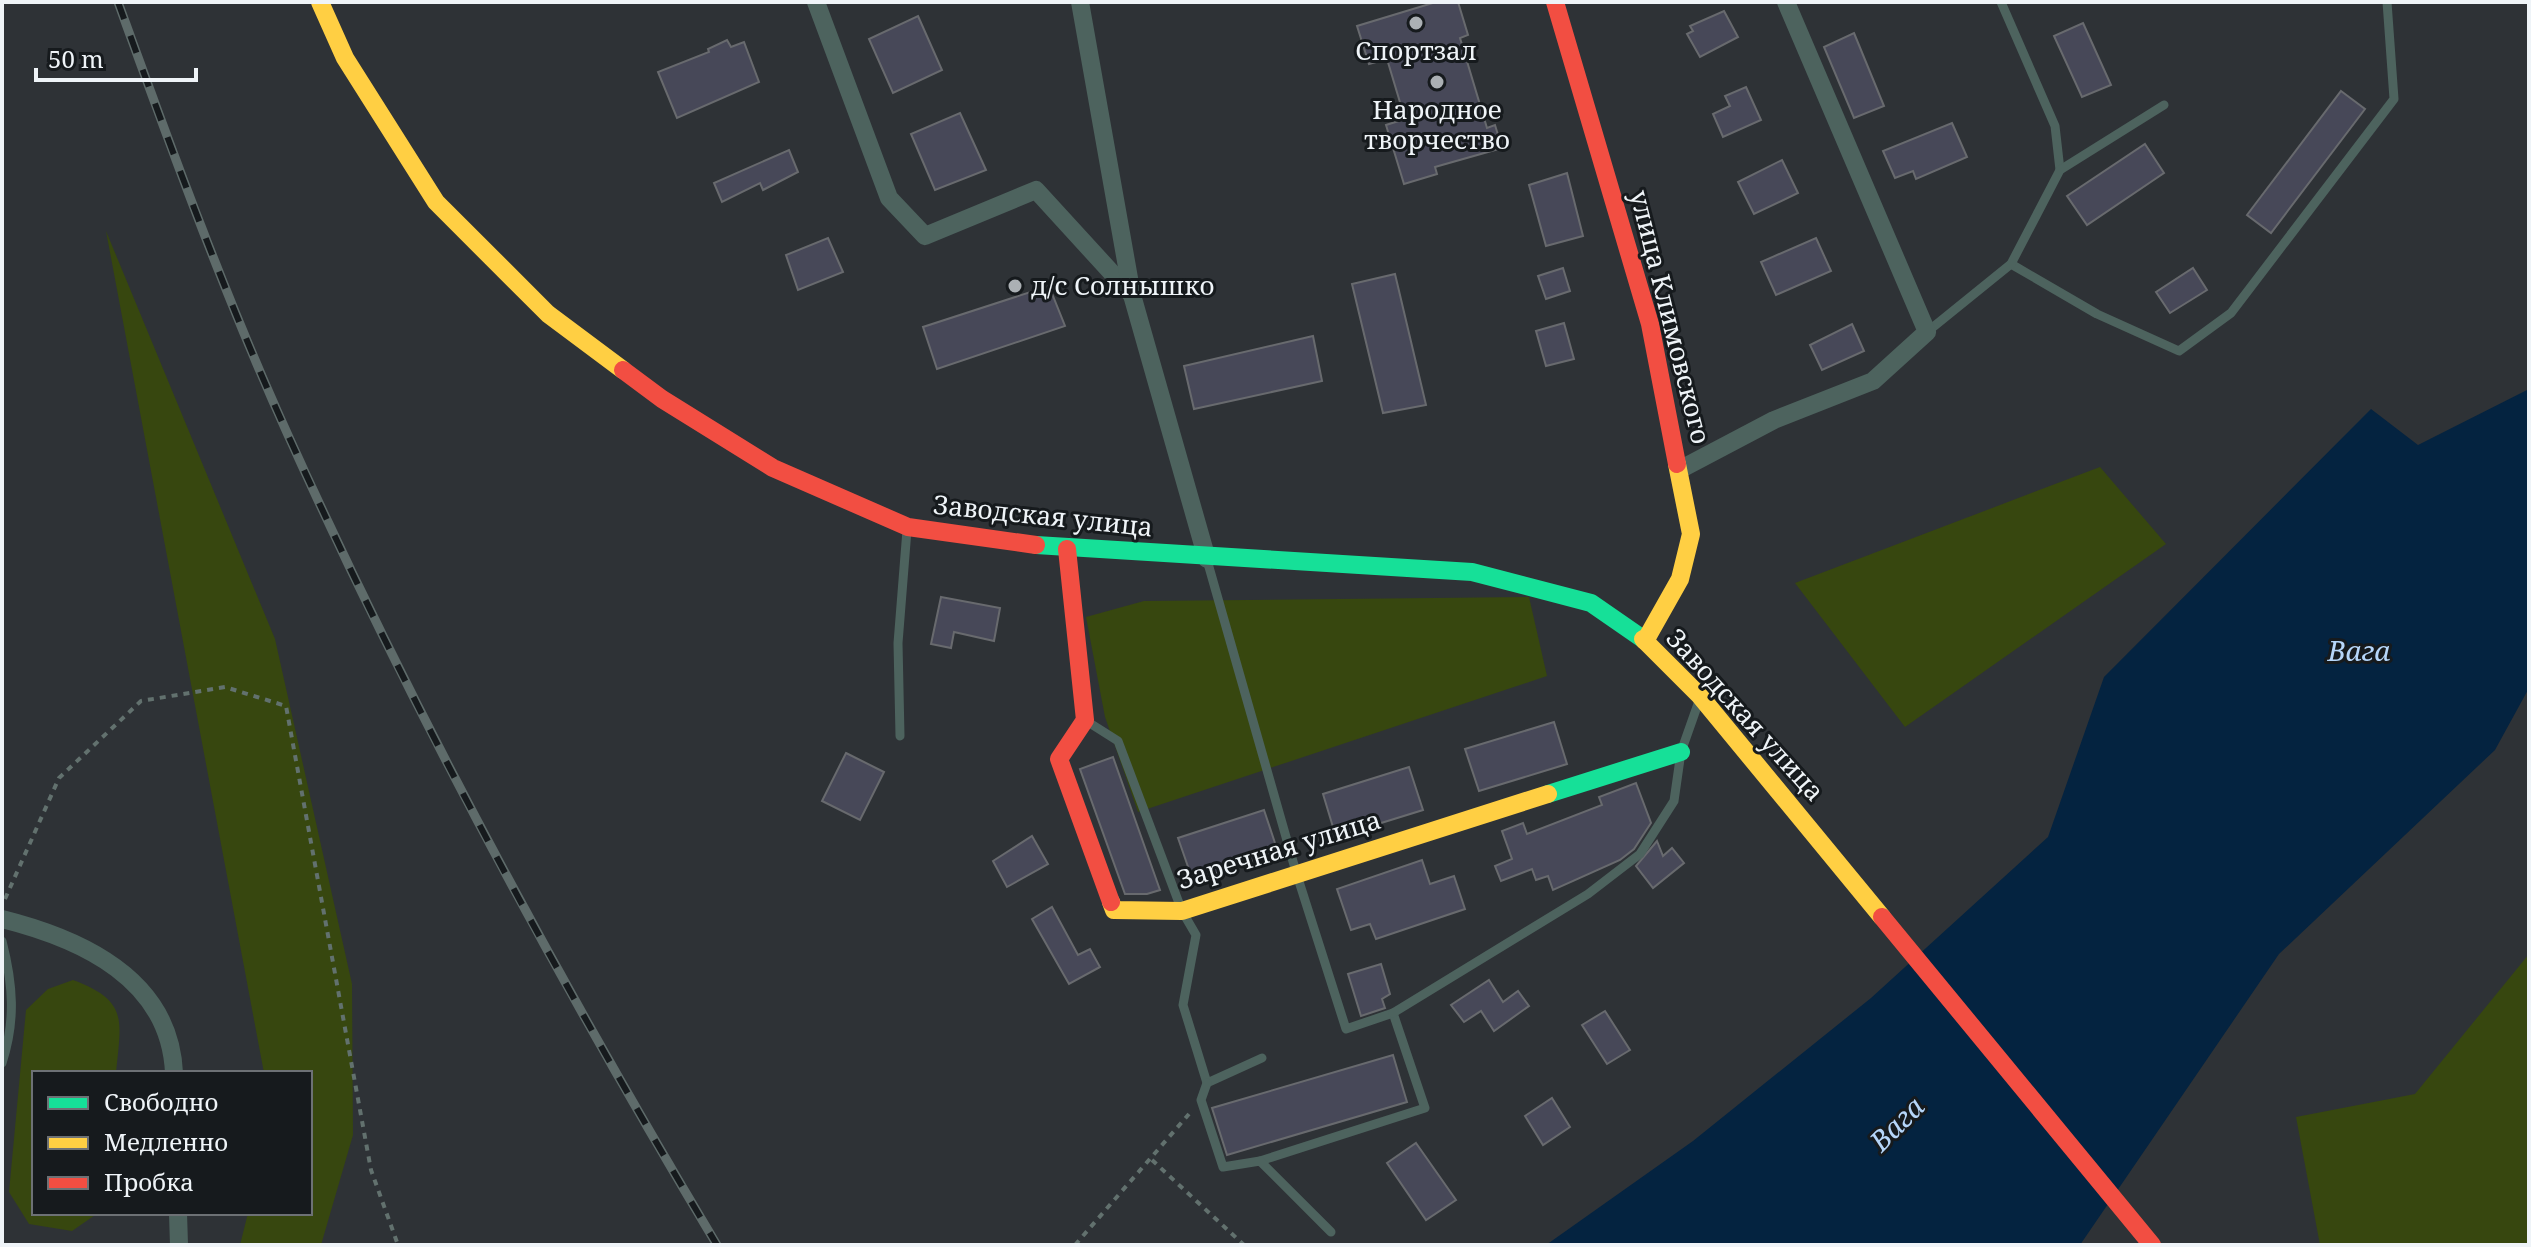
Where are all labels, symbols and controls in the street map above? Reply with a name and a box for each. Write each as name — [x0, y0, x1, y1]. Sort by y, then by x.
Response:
marker: Спортзал — [1407, 14, 1425, 32]
scale bar — [36, 32, 196, 82]
place label: Спортзал — [1355, 32, 1477, 68]
text: 50 m — [48, 42, 104, 75]
marker: Народное творчество — [1428, 73, 1446, 91]
place label: Народное творчество — [1364, 91, 1510, 157]
street label: улица Климовского — [1622, 186, 1720, 447]
place label: д/с Солнышко — [1031, 267, 1215, 303]
marker: д/с Солнышко — [1006, 277, 1024, 295]
street label: Заводская улица — [932, 486, 1155, 544]
street label: Заводская улица — [1659, 620, 1833, 808]
water label: Вага — [2327, 631, 2390, 669]
street label: Заречная улица — [1172, 801, 1385, 897]
legend — [32, 1071, 312, 1215]
text: Свободно — [104, 1085, 218, 1118]
water label: Вага — [1860, 1088, 1932, 1160]
text: Медленно — [104, 1125, 228, 1158]
text: Пробка — [104, 1165, 194, 1198]

